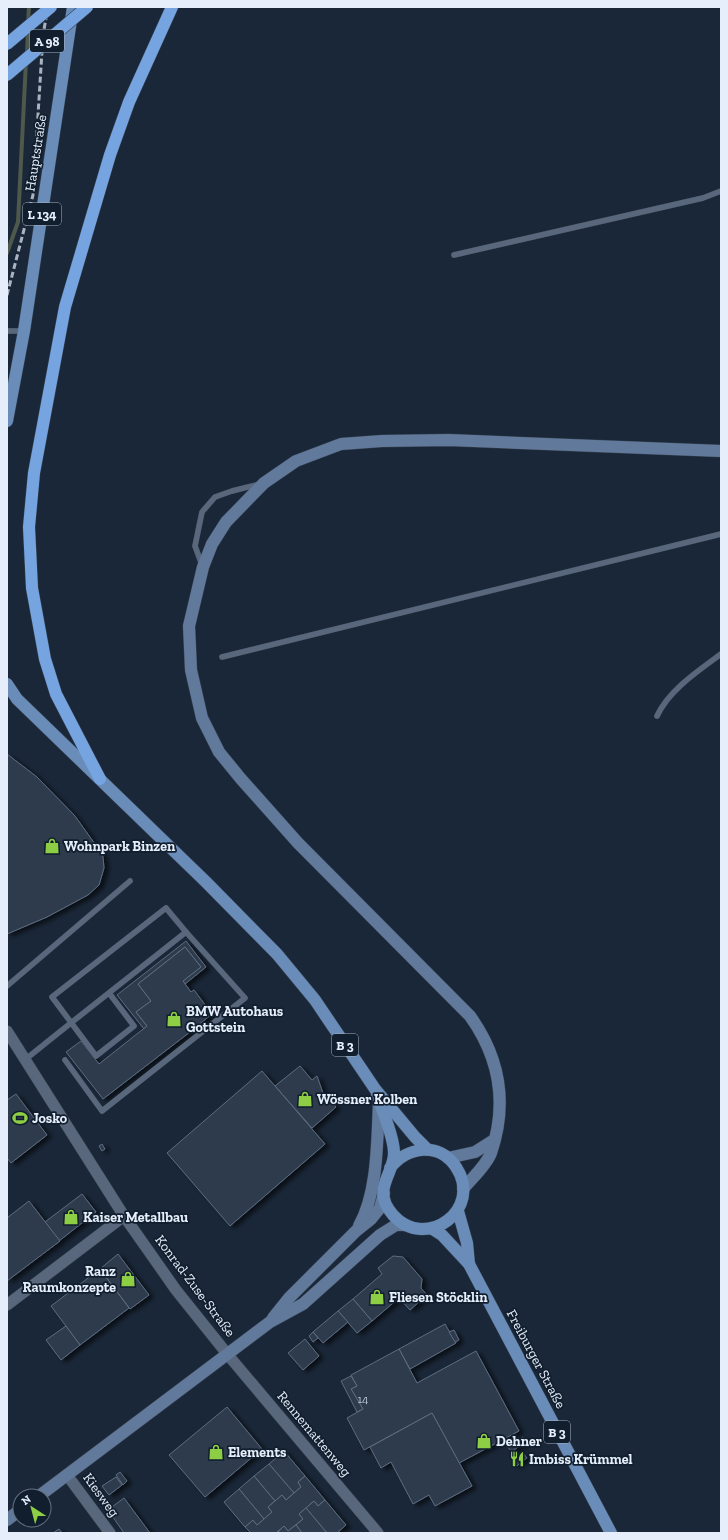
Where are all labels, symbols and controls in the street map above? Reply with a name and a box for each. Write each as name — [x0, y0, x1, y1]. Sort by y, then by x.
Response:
road number: A 98 — [30, 30, 64, 52]
street label: Hauptstraße — [22, 113, 51, 193]
road number: L 134 — [23, 203, 61, 225]
shop icon: Wohnpark Binzen — [43, 837, 61, 855]
place label: Wohnpark Binzen — [64, 838, 176, 855]
place label: BMW Autohaus Gottstein — [186, 1003, 284, 1036]
shop icon: BMW Autohaus Gottstein — [165, 1010, 183, 1028]
road number: B 3 — [332, 1034, 358, 1056]
shop icon: Wössner Kolben — [296, 1090, 314, 1108]
place label: Wössner Kolben — [317, 1091, 418, 1108]
sports icon: Josko — [11, 1109, 29, 1127]
place label: Josko — [32, 1110, 68, 1127]
shop icon: Kaiser Metallbau — [62, 1208, 80, 1226]
place label: Kaiser Metallbau — [83, 1209, 188, 1226]
street label: Konrad-Zuse-Straße — [151, 1232, 239, 1341]
place label: Ranz Raumkonzepte — [22, 1263, 116, 1296]
shop icon: Ranz Raumkonzepte — [119, 1270, 137, 1288]
shop icon: Fliesen Stöcklin — [368, 1288, 386, 1306]
place label: Fliesen Stöcklin — [389, 1289, 488, 1306]
street label: Freiburger Straße — [503, 1307, 569, 1412]
street label: Rennemattenweg — [273, 1388, 355, 1480]
house number: 14 — [357, 1392, 369, 1406]
road number: B 3 — [544, 1421, 570, 1443]
shop icon: Dehner — [475, 1432, 493, 1450]
place label: Dehner — [496, 1433, 542, 1450]
shop icon: Elements — [207, 1443, 225, 1461]
place label: Elements — [228, 1444, 287, 1461]
restaurant icon: Imbiss Krümmel — [508, 1450, 526, 1468]
place label: Imbiss Krümmel — [529, 1451, 633, 1468]
street label: Kiesweg — [79, 1470, 123, 1521]
north arrow — [12, 1488, 52, 1528]
text: N — [19, 1492, 34, 1508]

